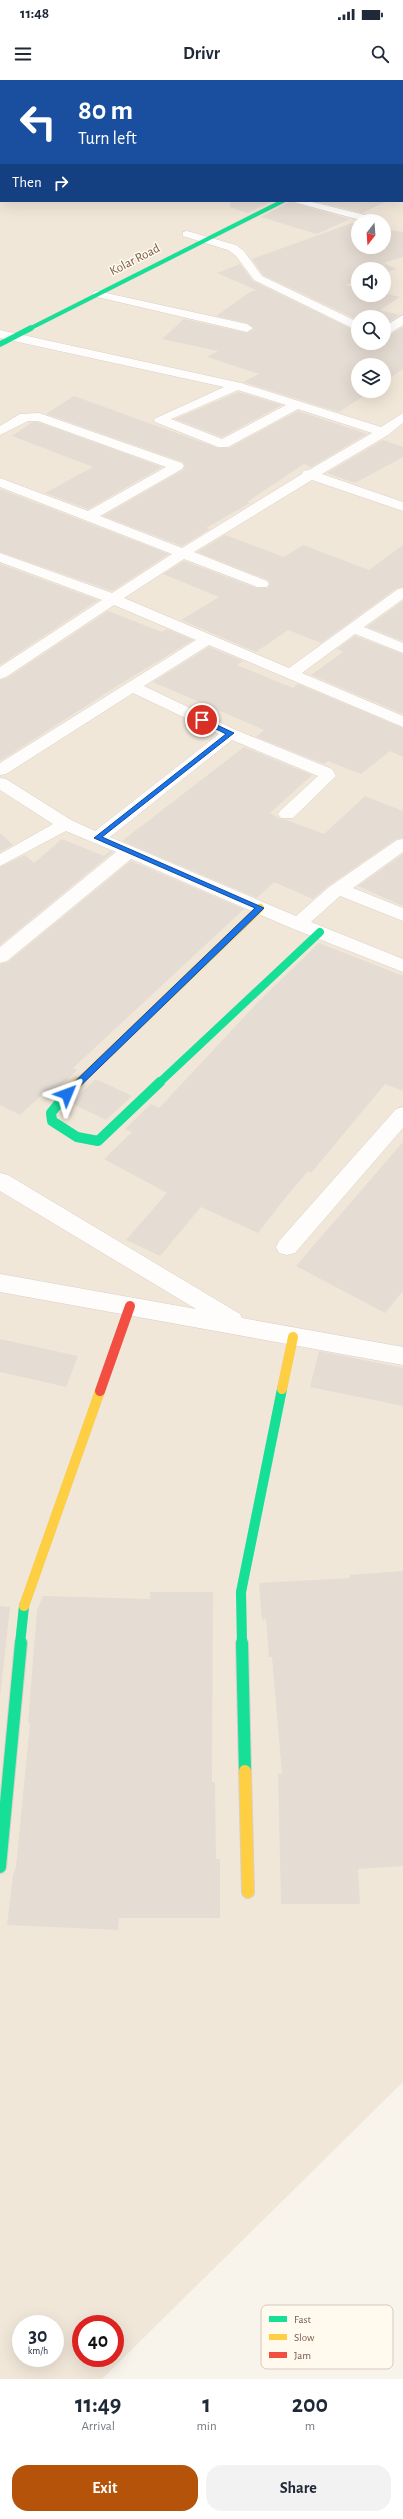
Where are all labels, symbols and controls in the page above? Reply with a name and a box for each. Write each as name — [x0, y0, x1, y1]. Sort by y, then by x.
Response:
text: 11:48 — [20, 6, 49, 21]
icon: menu — [12, 43, 34, 65]
icon: search — [369, 43, 391, 65]
text: Drivr — [183, 45, 220, 63]
icon: left — [12, 96, 64, 148]
text: 80 m — [78, 97, 133, 125]
text: Turn left — [78, 130, 137, 148]
icon: right — [50, 172, 72, 194]
text: Then — [12, 175, 42, 190]
north arrow — [351, 214, 391, 254]
map controls — [351, 214, 391, 398]
street label: Kolar Road — [108, 242, 162, 278]
button: sound — [351, 262, 391, 302]
button: search — [351, 310, 391, 350]
button: layers — [351, 358, 391, 398]
pin — [185, 703, 219, 737]
icon: arrive — [191, 709, 213, 731]
position arrow — [46, 1073, 88, 1115]
legend — [261, 2305, 393, 2369]
text: Fast — [294, 2314, 312, 2325]
speed limit sign: 40 — [72, 2315, 124, 2367]
text: 30 — [28, 2326, 48, 2346]
text: Slow — [294, 2332, 315, 2343]
text: km/h — [28, 2346, 48, 2356]
text: Jam — [294, 2350, 311, 2361]
text: 11:49 — [75, 2393, 121, 2417]
text: 1 — [202, 2393, 211, 2417]
text: 200 — [292, 2393, 328, 2417]
text: Arrival — [81, 2420, 115, 2433]
text: min — [196, 2420, 217, 2433]
text: m — [305, 2420, 315, 2433]
button: Exit — [12, 2465, 198, 2511]
button: Share — [206, 2465, 391, 2511]

